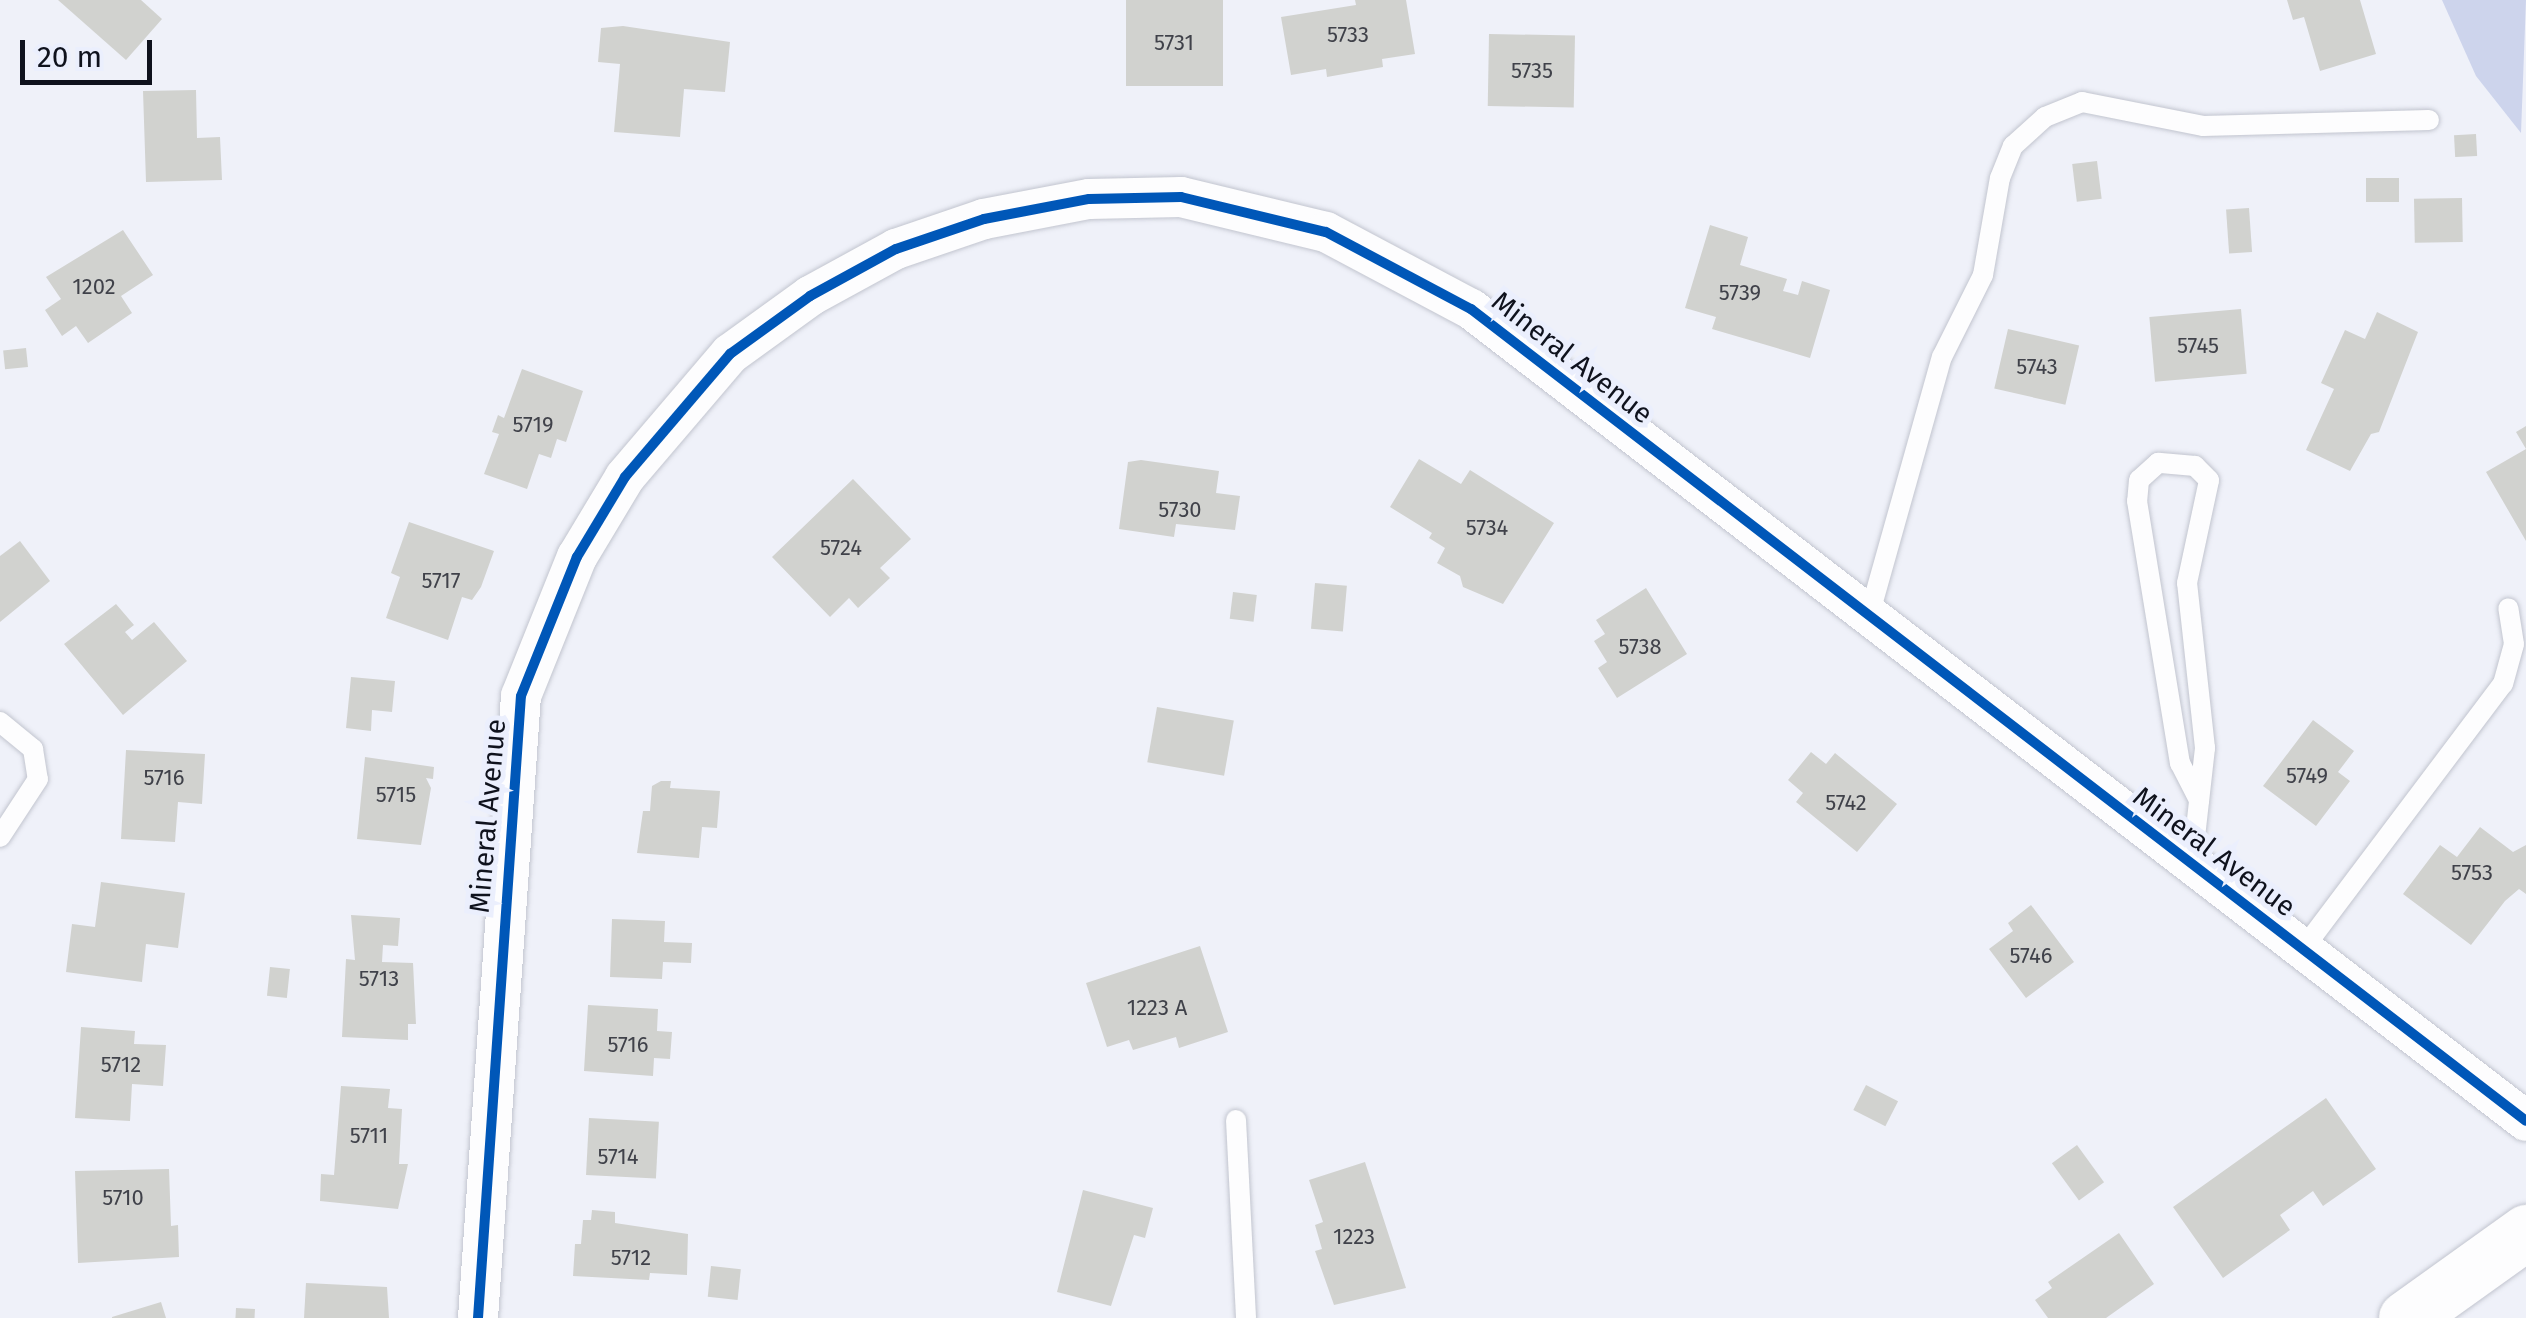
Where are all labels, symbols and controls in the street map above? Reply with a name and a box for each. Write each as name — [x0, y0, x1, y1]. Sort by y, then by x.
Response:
scale bar — [25, 20, 158, 82]
house number: 5733 — [1327, 22, 1369, 48]
house number: 5731 — [1154, 30, 1194, 56]
text: 20 m — [37, 39, 102, 75]
house number: 5735 — [1511, 58, 1553, 84]
house number: 1202 — [72, 274, 116, 300]
house number: 5739 — [1719, 280, 1761, 306]
street label: Mineral Avenue — [1485, 285, 1659, 431]
house number: 5745 — [2177, 333, 2219, 359]
house number: 5743 — [2016, 354, 2058, 380]
house number: 5719 — [513, 412, 553, 438]
house number: 5730 — [1158, 497, 1202, 523]
house number: 5734 — [1466, 515, 1508, 541]
house number: 5724 — [820, 535, 862, 561]
house number: 5717 — [421, 568, 461, 594]
house number: 5738 — [1618, 634, 1662, 660]
street label: Mineral Avenue — [463, 718, 513, 914]
house number: 5749 — [2286, 763, 2328, 789]
house number: 5716 — [143, 765, 185, 791]
street label: Mineral Avenue — [2126, 780, 2302, 924]
house number: 5715 — [376, 782, 416, 808]
house number: 5742 — [1825, 790, 1867, 816]
house number: 5753 — [2451, 860, 2493, 886]
house number: 5746 — [2010, 943, 2052, 969]
house number: 5713 — [359, 966, 399, 992]
house number: 1223 A — [1127, 995, 1187, 1021]
house number: 5716 — [607, 1032, 649, 1058]
house number: 5712 — [101, 1052, 141, 1078]
house number: 5711 — [350, 1123, 388, 1149]
house number: 5714 — [597, 1144, 639, 1170]
house number: 5710 — [102, 1185, 144, 1211]
house number: 1223 — [1333, 1224, 1375, 1250]
house number: 5712 — [611, 1245, 651, 1271]

